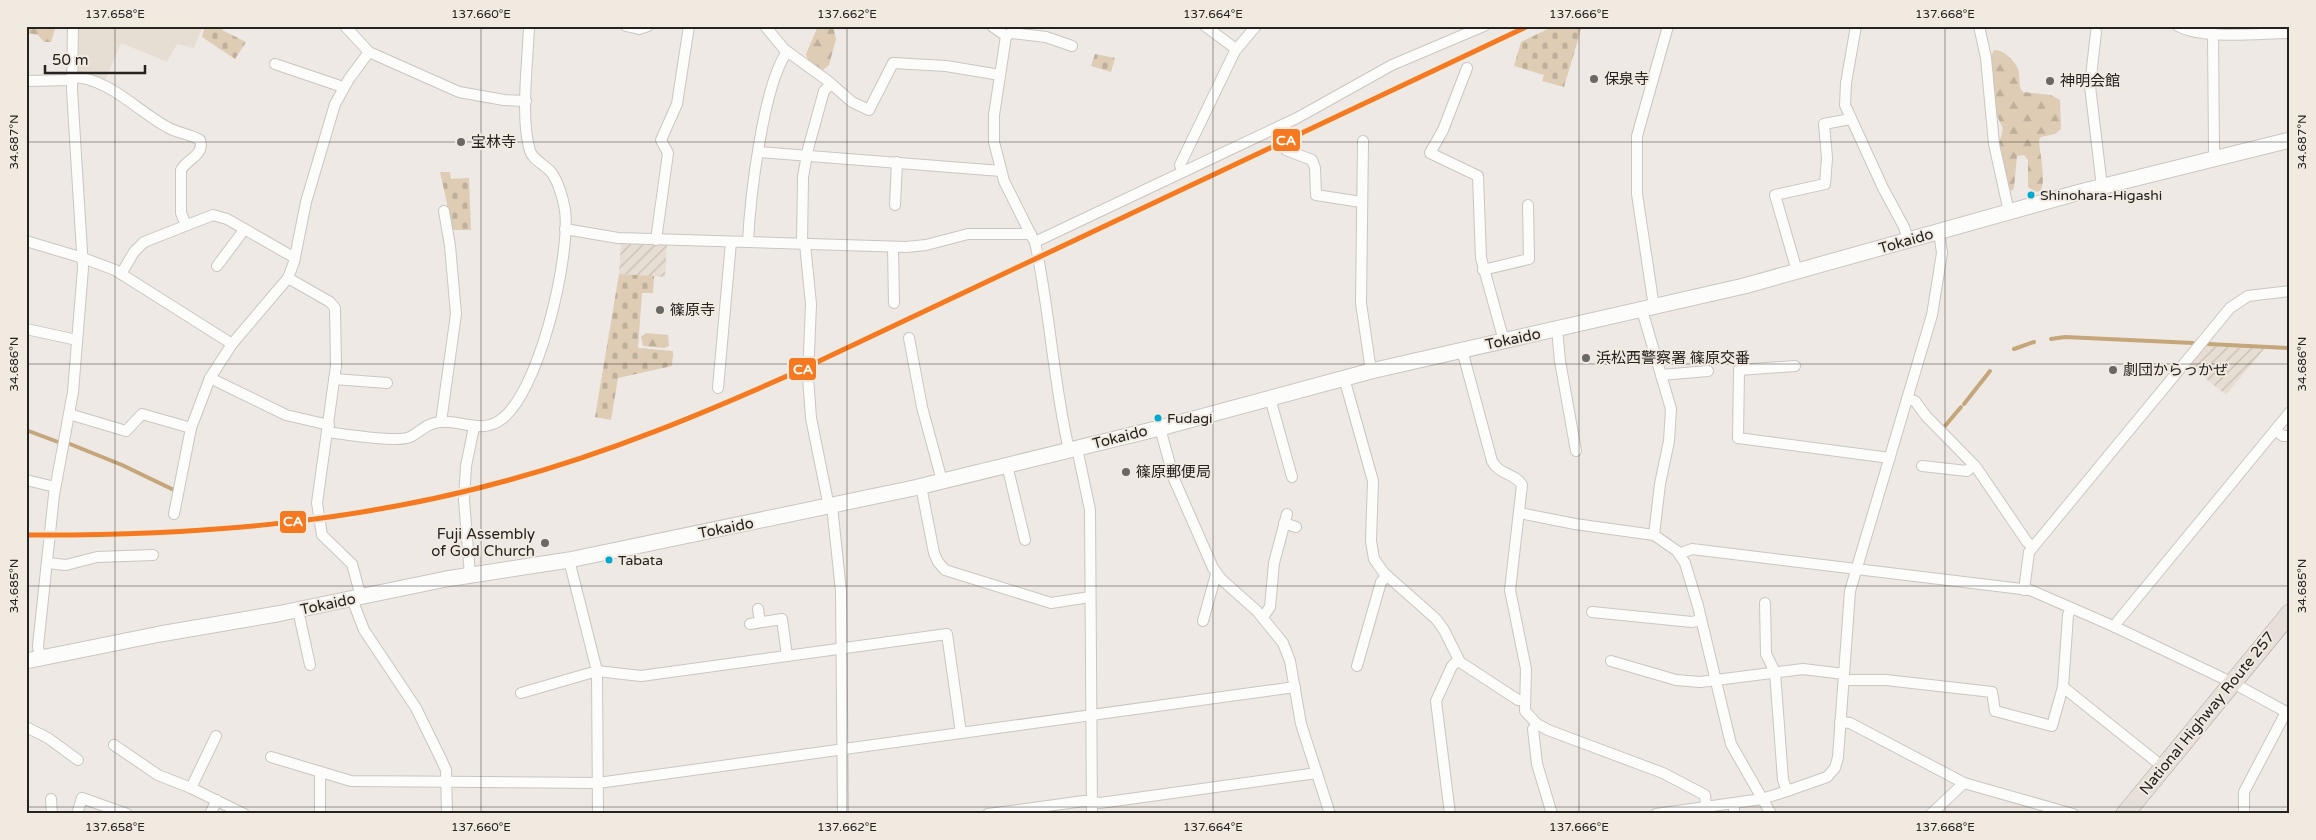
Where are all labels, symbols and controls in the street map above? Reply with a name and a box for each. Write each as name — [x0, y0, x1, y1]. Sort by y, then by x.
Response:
text: 137.658°E — [85, 7, 145, 21]
text: 137.660°E — [451, 7, 511, 21]
text: 137.662°E — [817, 7, 877, 21]
text: 137.664°E — [1183, 7, 1243, 21]
text: 137.666°E — [1549, 7, 1609, 21]
text: 137.668°E — [1915, 7, 1975, 21]
scale bar — [45, 42, 145, 74]
text: 50 m — [52, 51, 89, 69]
place label: 保泉寺 — [1604, 70, 1649, 88]
place label: 神明会館 — [2060, 72, 2120, 90]
marker: 保泉寺 — [1588, 73, 1600, 85]
marker: 神明会館 — [2044, 75, 2056, 87]
text: 34.687°N — [7, 114, 21, 170]
text: 34.687°N — [2295, 114, 2309, 170]
line badge: CA — [1272, 128, 1301, 152]
text: CA — [1276, 132, 1297, 149]
place label: 宝林寺 — [471, 133, 516, 151]
marker: 宝林寺 — [455, 136, 467, 148]
place label: Shinohara-Higashi — [2040, 187, 2162, 204]
marker: Shinohara-Higashi — [2026, 190, 2036, 200]
street label: Tokaido — [1877, 225, 1935, 257]
place label: 篠原寺 — [670, 301, 715, 319]
marker: 篠原寺 — [654, 304, 666, 316]
street label: Tokaido — [1484, 324, 1542, 354]
text: 34.686°N — [7, 337, 21, 391]
text: 34.686°N — [2295, 337, 2309, 391]
place label: 浜松西警察署 篠原交番 — [1596, 349, 1750, 367]
marker: 浜松西警察署 篠原交番 — [1580, 352, 1592, 364]
line badge: CA — [788, 357, 817, 381]
text: CA — [793, 361, 814, 378]
place label: 劇団からっかぜ — [2123, 361, 2228, 379]
marker: 劇団からっかぜ — [2107, 364, 2119, 376]
place label: Fudagi — [1167, 410, 1213, 427]
marker: Fudagi — [1153, 413, 1163, 423]
street label: Tokaido — [1091, 421, 1149, 453]
place label: 篠原郵便局 — [1136, 463, 1211, 481]
marker: 篠原郵便局 — [1120, 466, 1132, 478]
line badge: CA — [279, 510, 307, 534]
text: CA — [283, 513, 304, 530]
street label: Tokaido — [697, 514, 755, 542]
place label: Fuji Assembly of God Church — [431, 525, 535, 560]
marker: Fuji Assembly of God Church — [539, 537, 551, 549]
place label: Tabata — [618, 552, 663, 569]
marker: Tabata — [604, 555, 614, 565]
text: 34.685°N — [7, 559, 21, 613]
text: 34.685°N — [2295, 559, 2309, 613]
street label: Tokaido — [299, 589, 357, 619]
street label: National Highway Route 257 — [2136, 628, 2278, 798]
text: 137.658°E — [85, 820, 145, 834]
text: 137.660°E — [451, 820, 511, 834]
text: 137.662°E — [817, 820, 877, 834]
text: 137.664°E — [1183, 820, 1243, 834]
text: 137.666°E — [1549, 820, 1609, 834]
text: 137.668°E — [1915, 820, 1975, 834]

